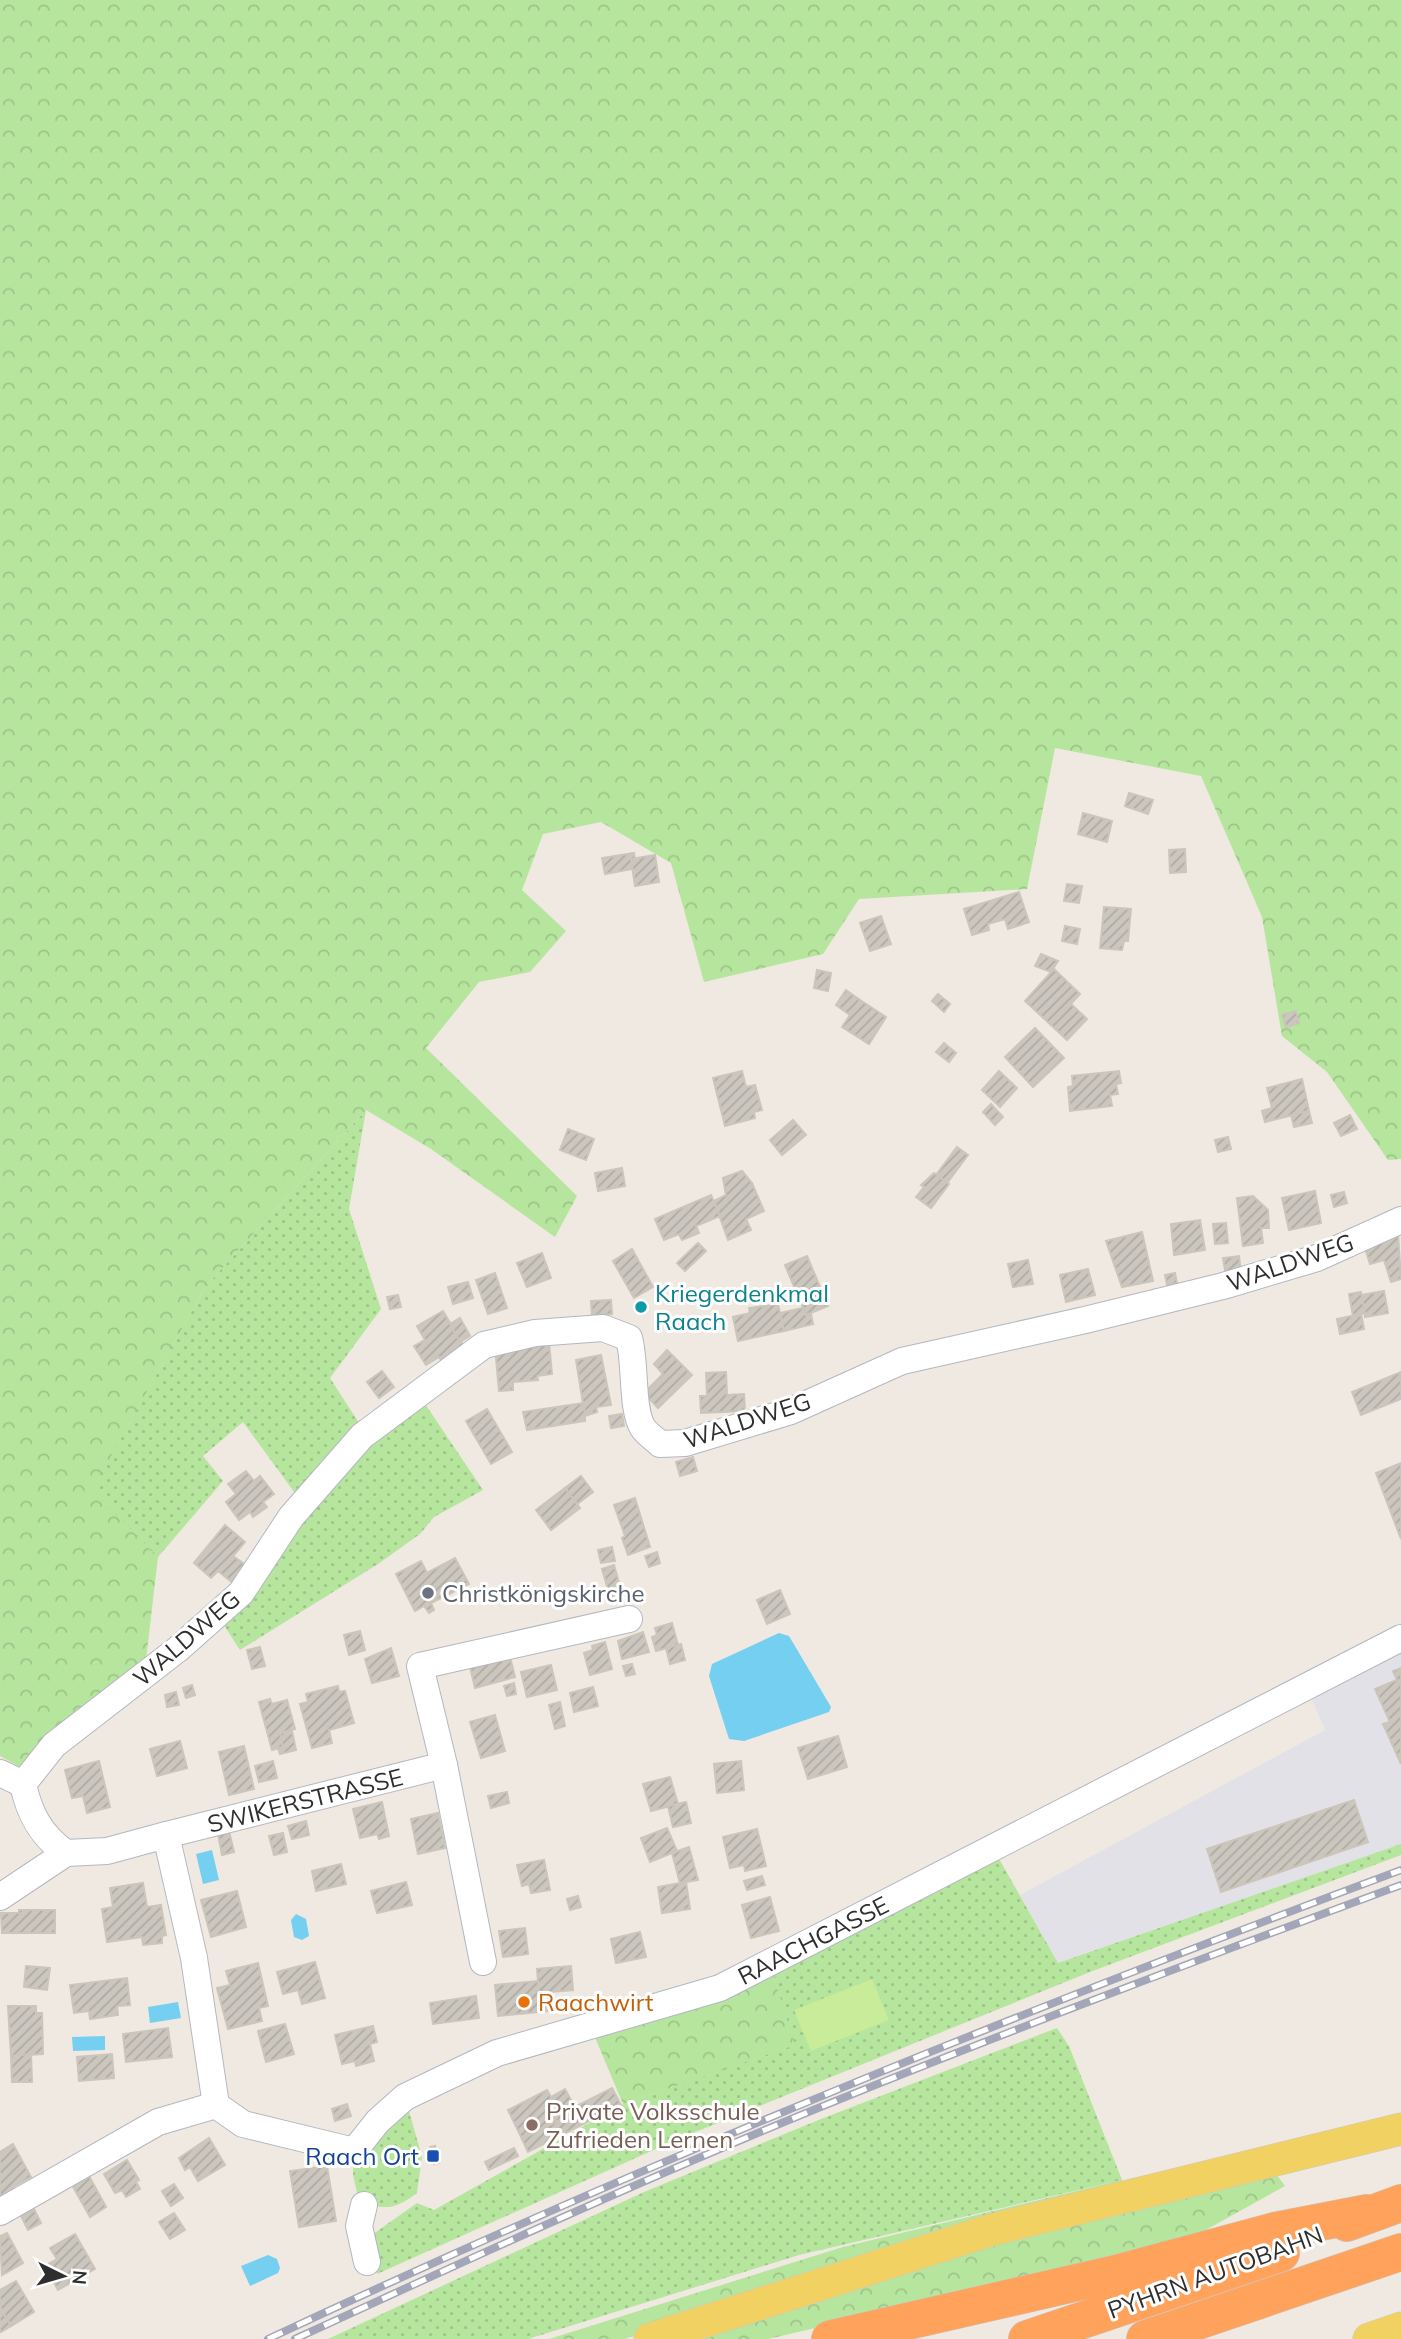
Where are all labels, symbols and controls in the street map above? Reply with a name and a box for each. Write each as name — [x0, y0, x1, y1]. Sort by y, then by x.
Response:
street label: WALDWEG — [1223, 1226, 1357, 1298]
place label: Kriegerdenkmal Raach — [655, 1278, 829, 1336]
marker: Kriegerdenkmal Raach — [633, 1299, 649, 1315]
street label: WALDWEG — [680, 1385, 814, 1455]
place label: Christkönigskirche — [442, 1578, 645, 1608]
street label: WALDWEG — [126, 1583, 246, 1693]
marker: Christkönigskirche — [420, 1585, 436, 1601]
street label: SWIKERSTRASSE — [204, 1761, 406, 1839]
street label: RAACHGASSE — [733, 1889, 893, 1991]
place label: Raachwirt — [538, 1987, 654, 2017]
marker: Raachwirt — [516, 1994, 532, 2010]
place label: Private Volksschule Zufrieden Lernen — [546, 2096, 760, 2154]
marker: Private Volksschule Zufrieden Lernen — [524, 2117, 540, 2133]
place label: Raach Ort — [305, 2141, 419, 2171]
marker: Raach Ort — [425, 2148, 441, 2164]
street label: PYHRN AUTOBAHN — [1103, 2219, 1327, 2325]
north arrow — [28, 2241, 98, 2311]
text: N — [67, 2269, 93, 2286]

